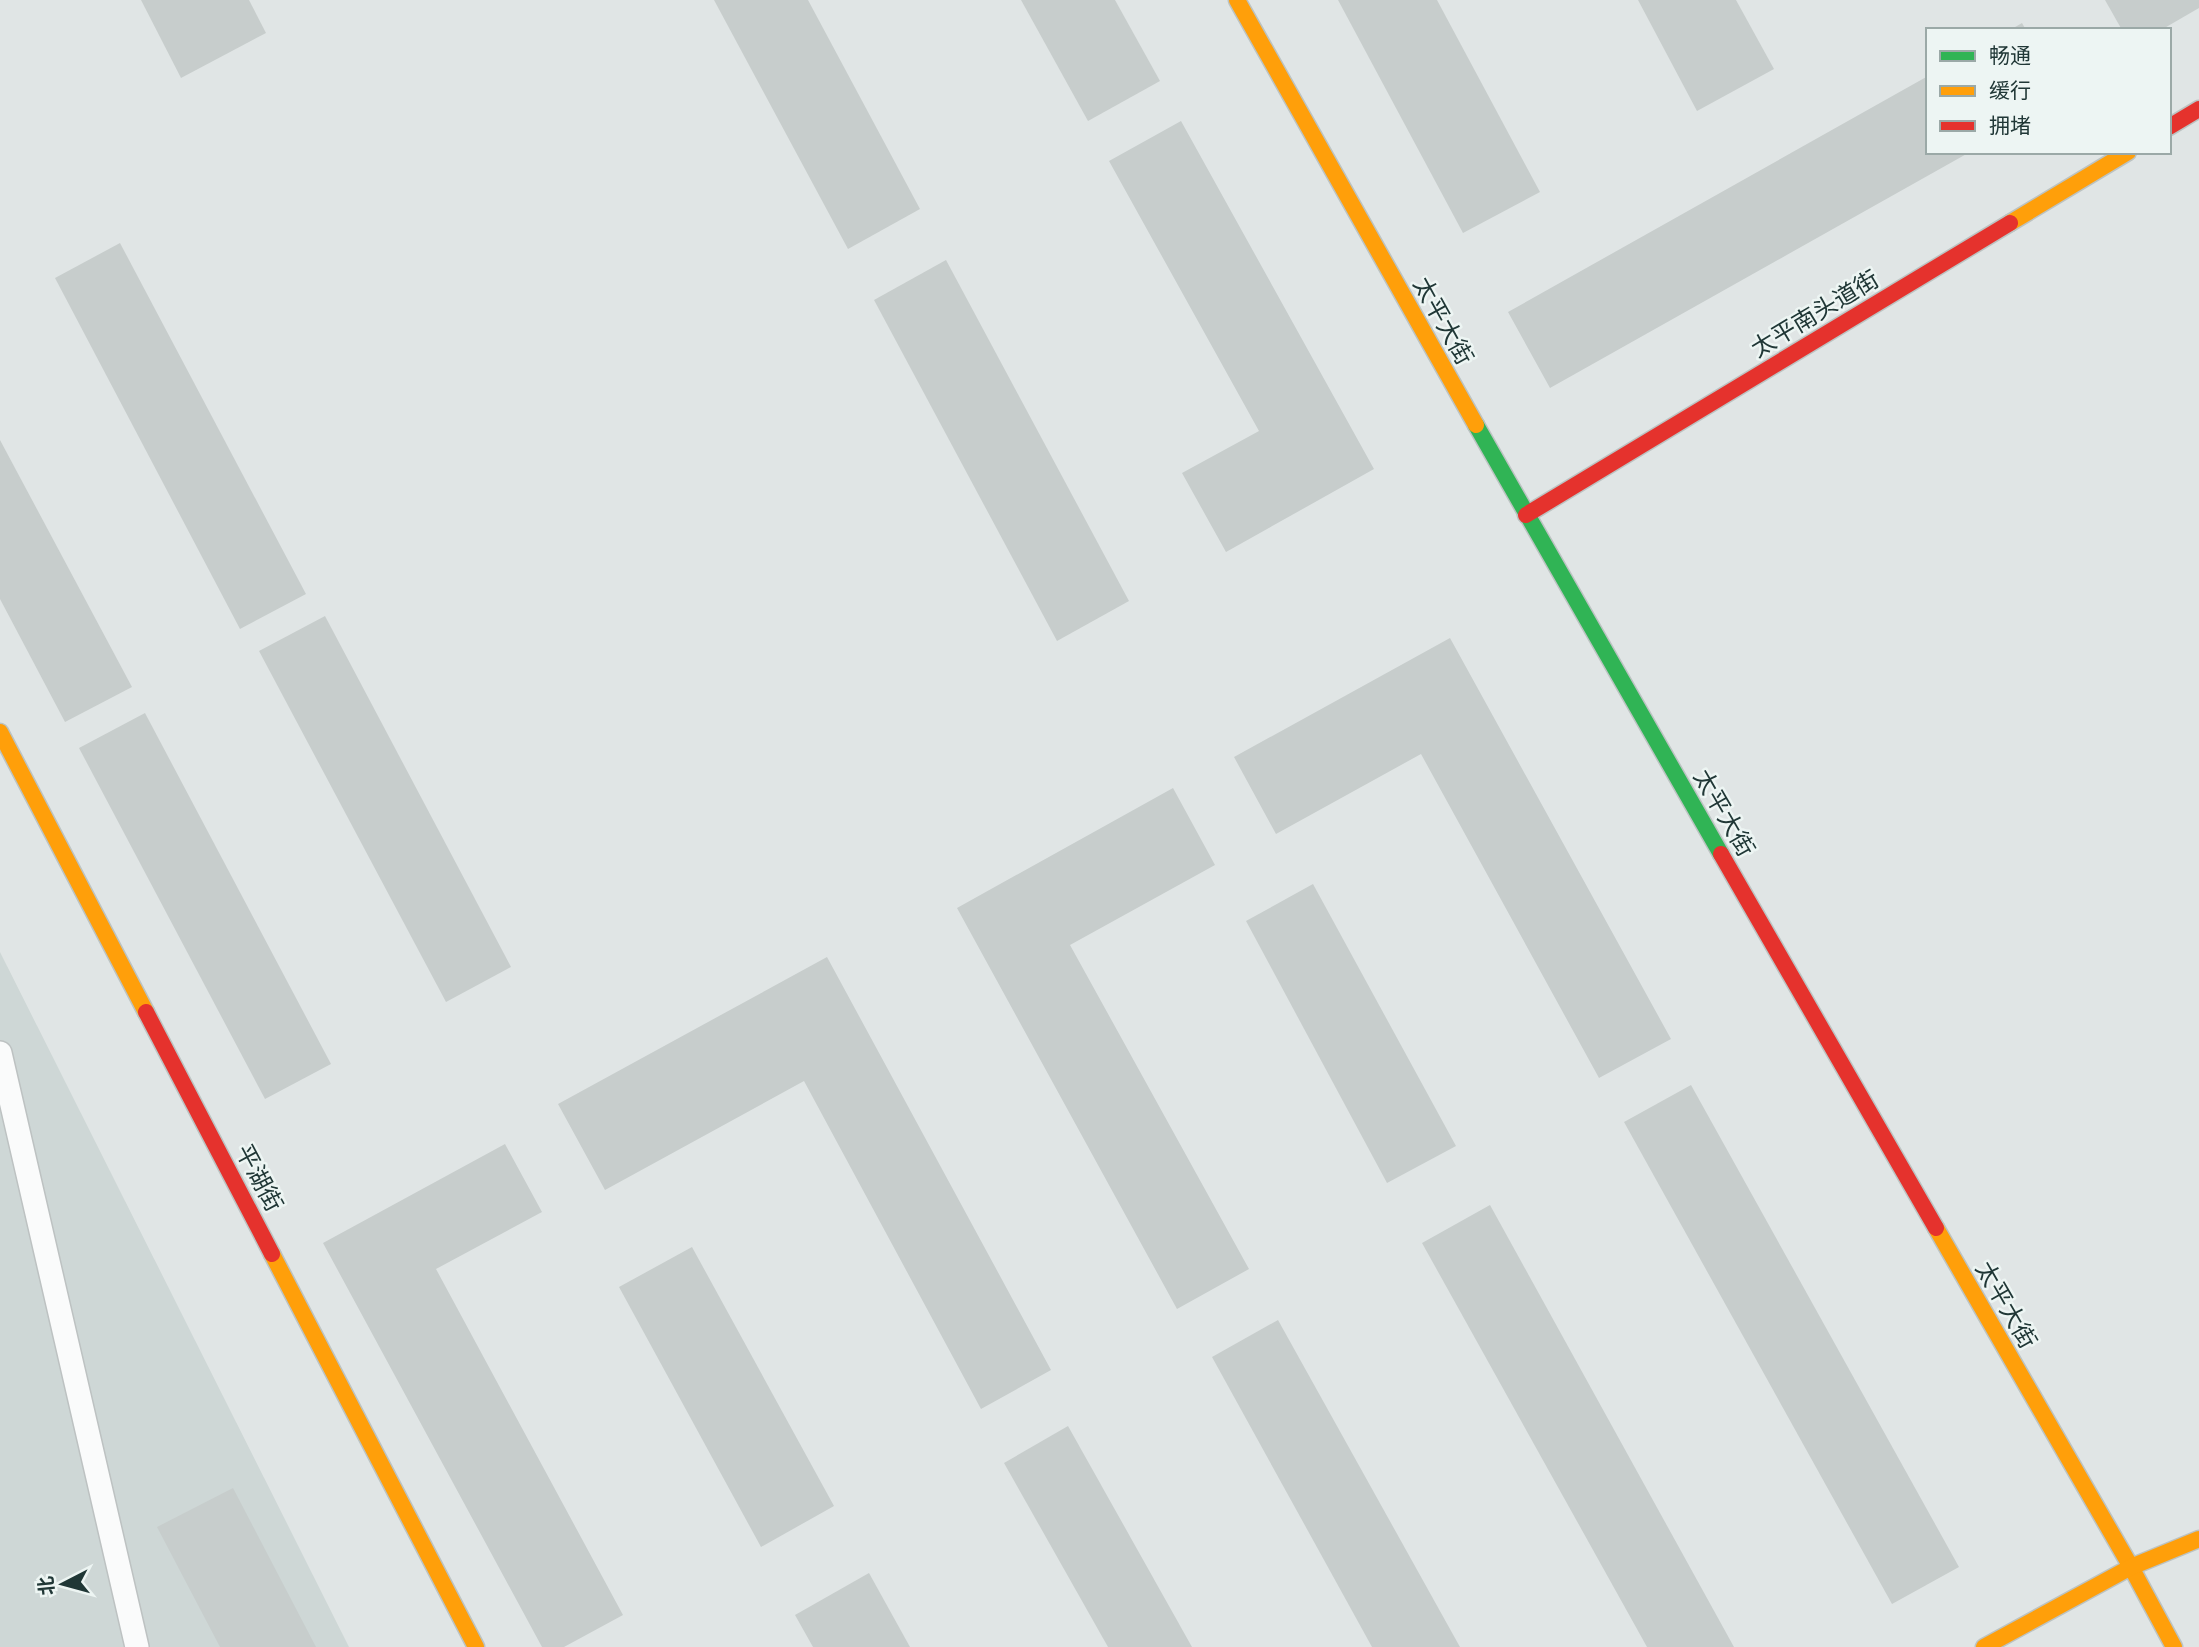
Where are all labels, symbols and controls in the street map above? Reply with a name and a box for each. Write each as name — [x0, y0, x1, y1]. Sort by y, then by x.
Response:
legend — [1926, 28, 2171, 154]
text: 畅通 — [1989, 44, 2031, 68]
text: 缓行 — [1989, 79, 2031, 103]
text: 拥堵 — [1989, 114, 2031, 138]
street label: 太平南头道街 — [1746, 265, 1884, 363]
street label: 太平大街 — [1407, 272, 1479, 370]
street label: 太平大街 — [1688, 764, 1760, 862]
street label: 平湖街 — [230, 1140, 288, 1216]
street label: 太平大街 — [1970, 1256, 2042, 1354]
north arrow — [28, 1549, 98, 1619]
text: 北 — [34, 1575, 58, 1596]

